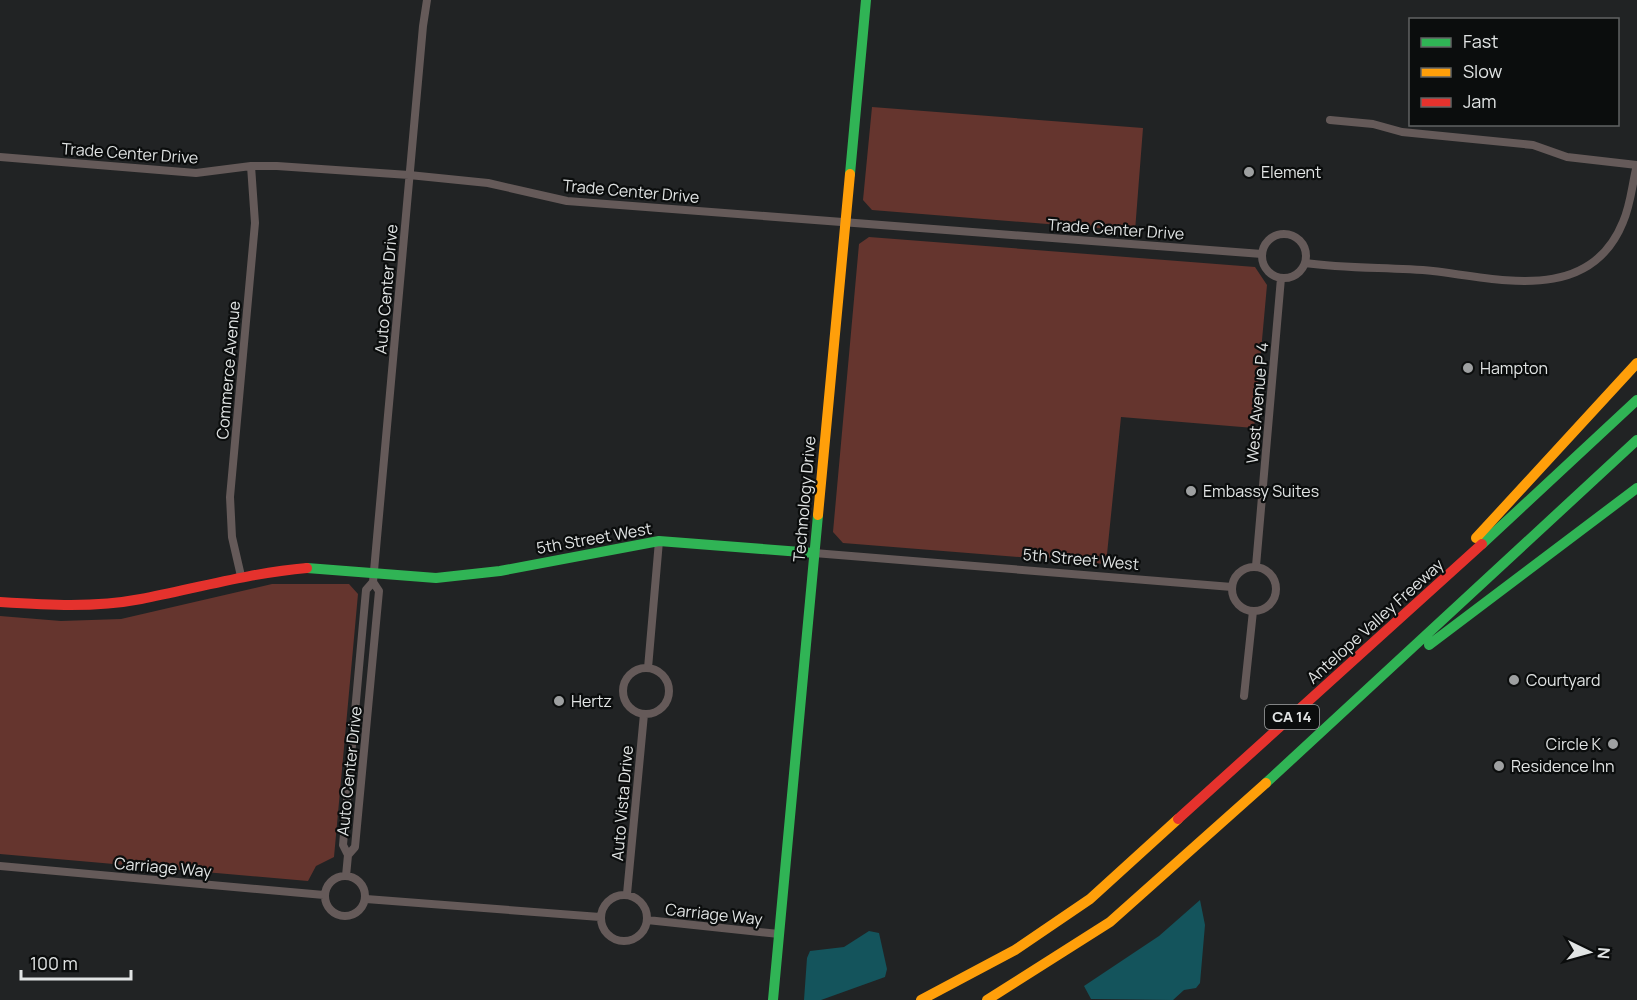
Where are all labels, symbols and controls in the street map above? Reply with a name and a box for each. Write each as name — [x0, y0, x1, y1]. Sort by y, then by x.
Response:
legend — [1409, 18, 1619, 126]
text: Fast — [1463, 29, 1498, 53]
text: Slow — [1463, 59, 1503, 83]
text: Jam — [1463, 89, 1497, 113]
street label: Trade Center Drive — [61, 137, 199, 169]
place label: Element — [1261, 161, 1322, 183]
marker: Element — [1242, 165, 1256, 179]
street label: Trade Center Drive — [562, 174, 700, 208]
street label: Trade Center Drive — [1047, 213, 1185, 245]
street label: Auto Center Drive — [369, 223, 403, 355]
street label: Commerce Avenue — [211, 300, 245, 440]
street label: West Avenue P 4 — [1241, 341, 1273, 465]
place label: Hampton — [1480, 357, 1548, 379]
marker: Hampton — [1461, 361, 1475, 375]
street label: Technology Drive — [788, 435, 820, 563]
place label: Embassy Suites — [1203, 480, 1319, 502]
marker: Embassy Suites — [1184, 484, 1198, 498]
street label: 5th Street West — [535, 517, 653, 559]
street label: 5th Street West — [1022, 543, 1140, 575]
street label: Antelope Valley Freeway — [1302, 553, 1449, 688]
place label: Courtyard — [1526, 669, 1600, 691]
marker: Courtyard — [1507, 673, 1521, 687]
place label: Hertz — [571, 690, 612, 712]
marker: Hertz — [552, 694, 566, 708]
street label: Auto Center Drive — [331, 705, 367, 837]
road number: CA 14 — [1265, 705, 1319, 729]
place label: Circle K — [1546, 733, 1601, 755]
marker: Circle K — [1606, 737, 1620, 751]
street label: Auto Vista Drive — [606, 744, 638, 862]
place label: Residence Inn — [1511, 755, 1615, 777]
marker: Residence Inn — [1492, 759, 1506, 773]
street label: Carriage Way — [113, 852, 213, 882]
street label: Carriage Way — [664, 898, 764, 930]
north arrow — [1559, 922, 1619, 982]
scale bar — [21, 943, 130, 981]
text: N — [1592, 947, 1615, 960]
text: 100 m — [30, 951, 78, 975]

